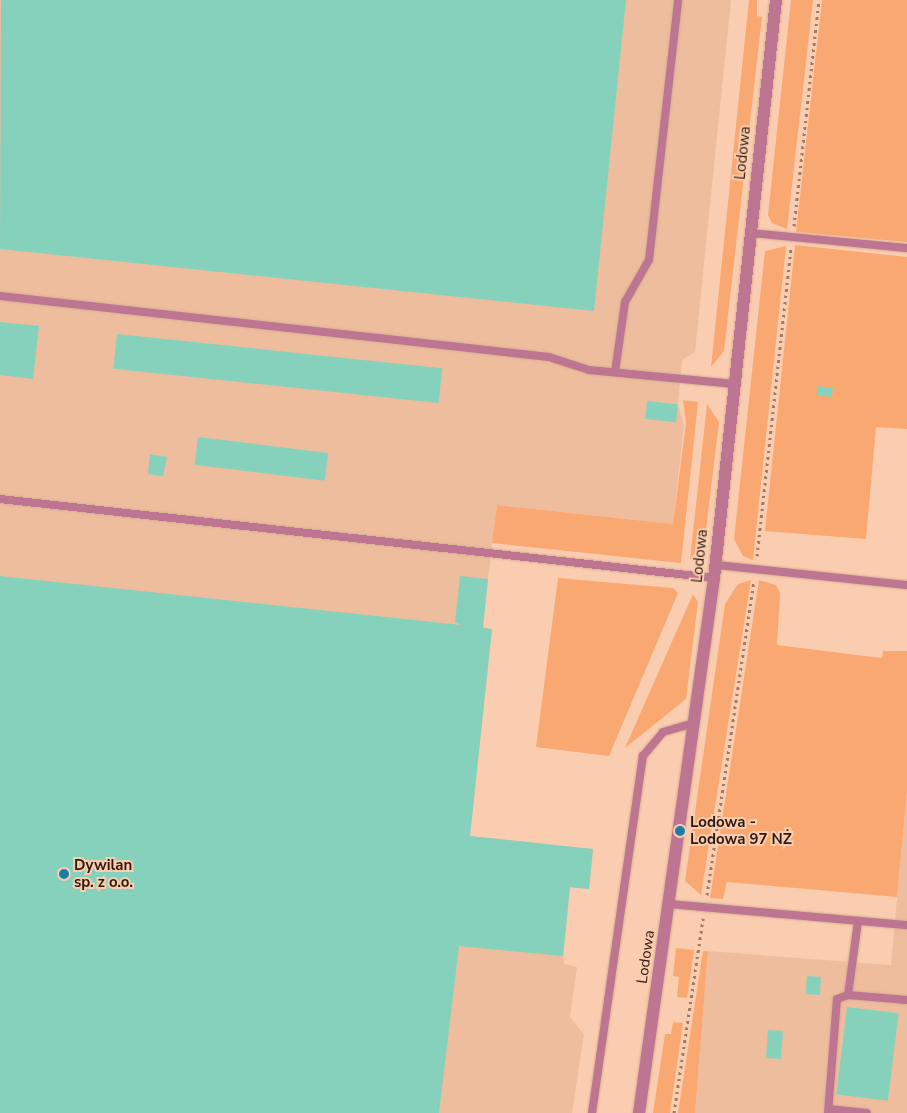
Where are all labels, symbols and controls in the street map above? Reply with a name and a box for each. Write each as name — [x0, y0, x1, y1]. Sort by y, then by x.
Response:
street label: Lodowa — [731, 125, 755, 181]
street label: Lodowa — [688, 528, 712, 584]
place label: Lodowa - Lodowa 97 NŻ — [690, 813, 792, 848]
marker: Lodowa - Lodowa 97 NŻ — [674, 825, 686, 837]
place label: Dywilan sp. z o.o. — [74, 856, 133, 891]
marker: Dywilan sp. z o.o. — [58, 868, 70, 880]
street label: Lodowa — [633, 929, 659, 985]

